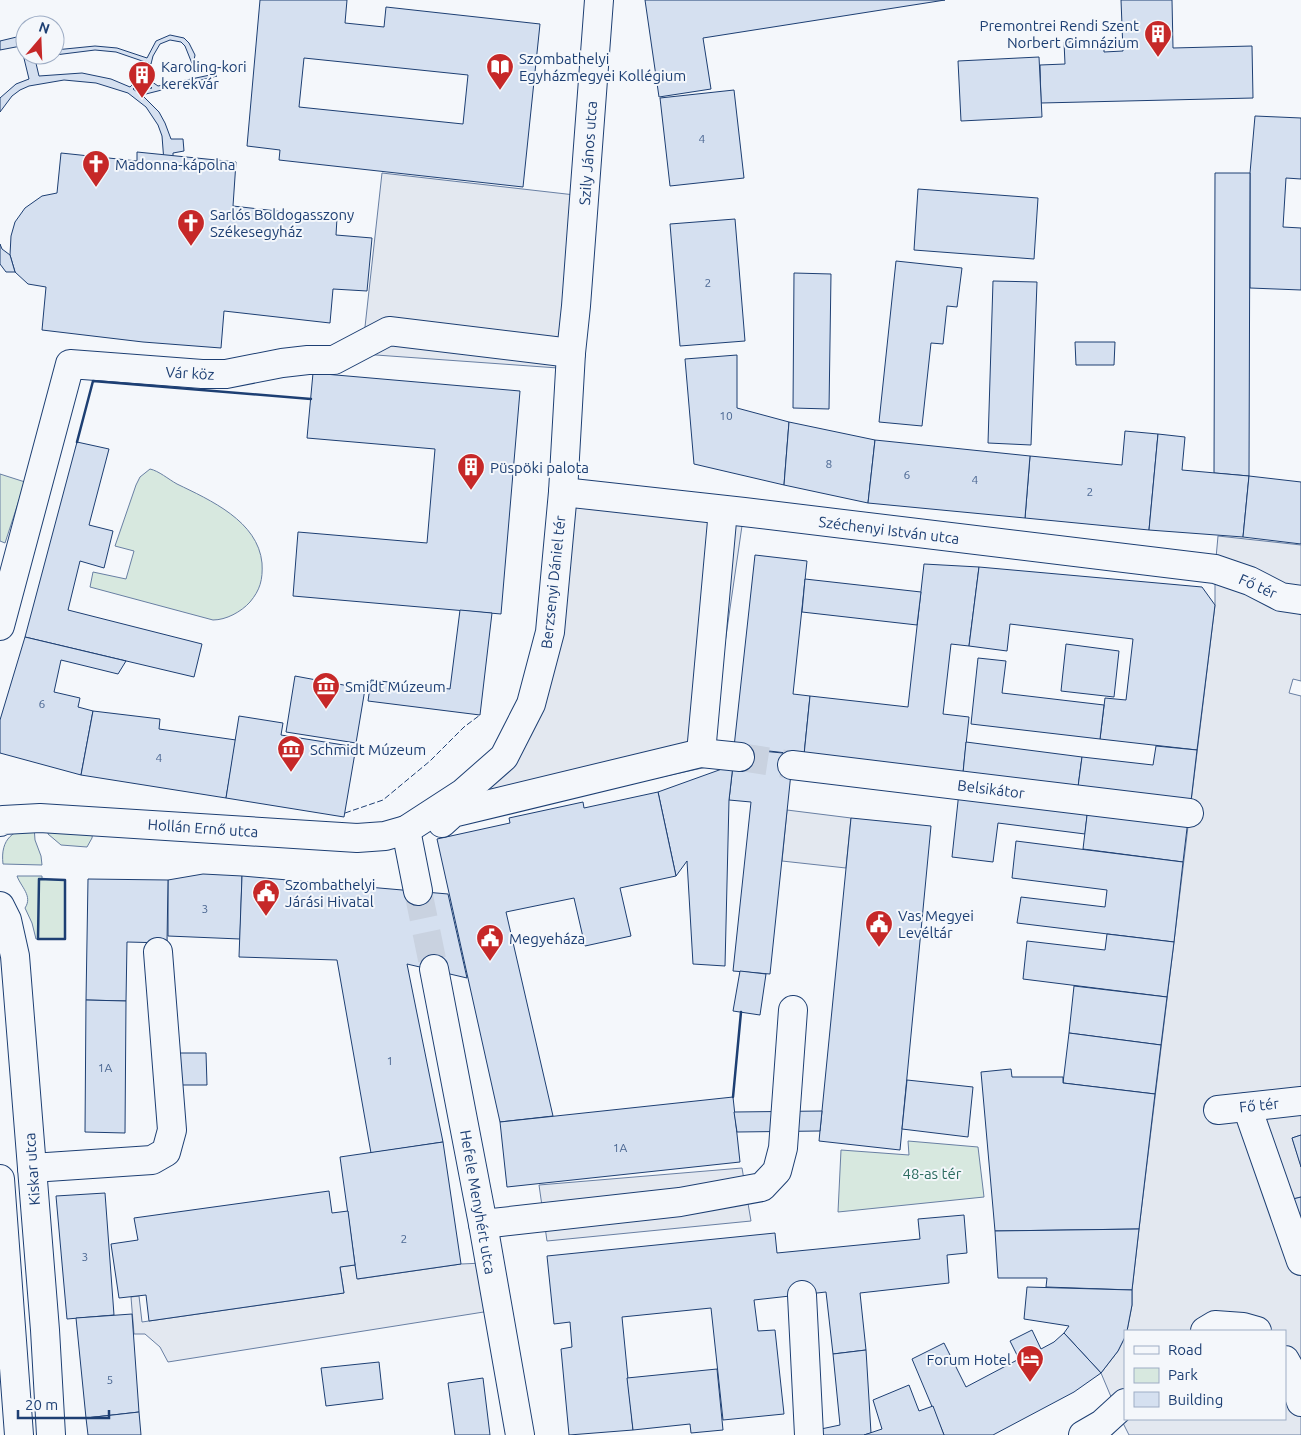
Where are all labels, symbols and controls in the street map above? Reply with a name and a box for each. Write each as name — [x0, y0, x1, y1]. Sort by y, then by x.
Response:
north arrow — [15, 15, 65, 65]
place label: Premontrei Rendi Szent Norbert Gimnázium — [979, 17, 1139, 51]
text: N — [37, 18, 52, 37]
building icon: Premontrei Rendi Szent Norbert Gimnázium — [1143, 19, 1173, 58]
place label: Szombathelyi Egyházmegyei Kollégium — [519, 50, 686, 84]
library icon: Szombathelyi Egyházmegyei Kollégium — [485, 52, 515, 91]
place label: Karoling-kori kerekvár — [161, 58, 247, 92]
building icon: Karoling-kori kerekvár — [127, 60, 157, 99]
street label: Szily János utca — [576, 100, 600, 206]
house number: 4 — [699, 132, 706, 145]
church icon: Madonna-kápolna — [81, 149, 111, 188]
place label: Madonna-kápolna — [115, 156, 236, 173]
place label: Sarlós Boldogasszony Székesegyház — [210, 206, 354, 240]
church icon: Sarlós Boldogasszony Székesegyház — [176, 208, 206, 247]
house number: 2 — [705, 276, 711, 289]
street label: Vár köz — [165, 363, 215, 383]
house number: 10 — [719, 409, 733, 422]
building icon: Püspöki palota — [456, 452, 486, 491]
house number: 8 — [826, 457, 833, 470]
place label: Püspöki palota — [490, 459, 589, 476]
house number: 6 — [904, 468, 911, 481]
house number: 4 — [972, 473, 979, 486]
house number: 2 — [1087, 485, 1093, 498]
street label: Széchenyi István utca — [818, 513, 960, 547]
street label: Berzsenyi Dániel tér — [538, 514, 568, 649]
street label: Fő tér — [1236, 570, 1280, 602]
museum icon: Smidt Múzeum — [311, 671, 341, 710]
place label: Smidt Múzeum — [345, 678, 446, 695]
house number: 6 — [39, 697, 46, 710]
museum icon: Schmidt Múzeum — [276, 734, 306, 773]
place label: Schmidt Múzeum — [310, 741, 426, 758]
house number: 4 — [156, 751, 163, 764]
street label: Belsikátor — [956, 776, 1026, 802]
street label: Hollán Ernő utca — [147, 816, 259, 840]
place label: Szombathelyi Járási Hivatal — [285, 876, 375, 910]
public building icon: Szombathelyi Járási Hivatal — [251, 878, 281, 917]
house number: 3 — [202, 902, 208, 915]
place label: Vas Megyei Levéltár — [898, 907, 974, 941]
public building icon: Vas Megyei Levéltár — [864, 909, 894, 948]
public building icon: Megyeháza — [475, 923, 505, 962]
place label: Megyeháza — [509, 930, 585, 947]
house number: 1 — [387, 1054, 393, 1067]
house number: 1A — [98, 1061, 112, 1074]
street label: Fő tér — [1238, 1094, 1280, 1116]
street label: Hefele Menyhért utca — [457, 1128, 499, 1276]
street label: Kiskar utca — [21, 1132, 43, 1206]
house number: 1A — [613, 1141, 627, 1154]
park label: 48-as tér — [903, 1165, 962, 1182]
house number: 2 — [401, 1232, 407, 1245]
house number: 3 — [82, 1250, 88, 1263]
legend — [1124, 1330, 1286, 1420]
text: Road — [1168, 1341, 1203, 1358]
hotel icon: Forum Hotel — [1015, 1344, 1045, 1383]
place label: Forum Hotel — [926, 1351, 1011, 1368]
text: Park — [1168, 1366, 1198, 1383]
house number: 5 — [107, 1373, 113, 1386]
scale bar — [18, 1388, 109, 1420]
text: Building — [1168, 1391, 1223, 1408]
text: 20 m — [25, 1396, 58, 1413]

